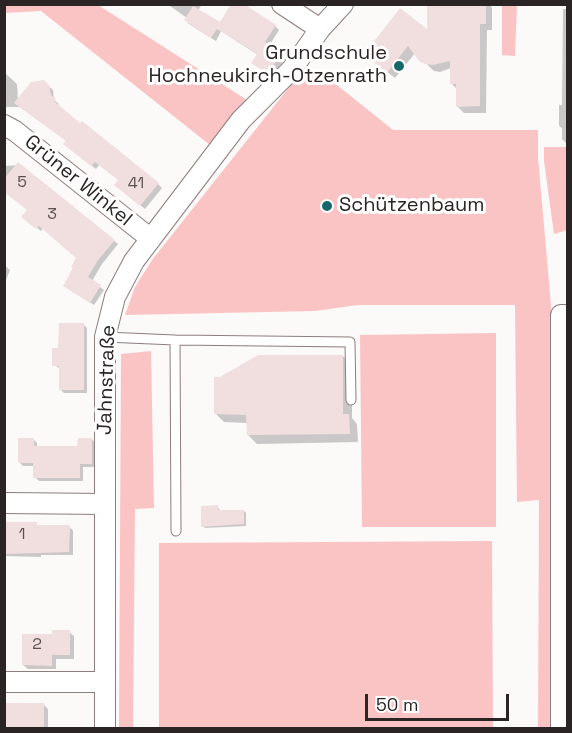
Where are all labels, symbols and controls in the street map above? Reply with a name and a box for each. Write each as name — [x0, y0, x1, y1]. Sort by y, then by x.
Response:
place label: Grundschule Hochneukirch-Otzenrath — [149, 42, 387, 89]
marker: Grundschule Hochneukirch-Otzenrath — [392, 59, 406, 73]
street label: Grüner Winkel — [19, 130, 137, 232]
house number: 5 — [17, 173, 27, 193]
house number: 41 — [128, 174, 144, 194]
place label: Schützenbaum — [339, 194, 484, 218]
marker: Schützenbaum — [320, 199, 334, 213]
house number: 3 — [47, 205, 57, 225]
street label: Jahnstraße — [93, 325, 121, 435]
house number: 1 — [19, 525, 25, 545]
house number: 2 — [32, 635, 42, 655]
scale bar — [368, 682, 512, 720]
text: 50 m — [376, 693, 418, 716]

